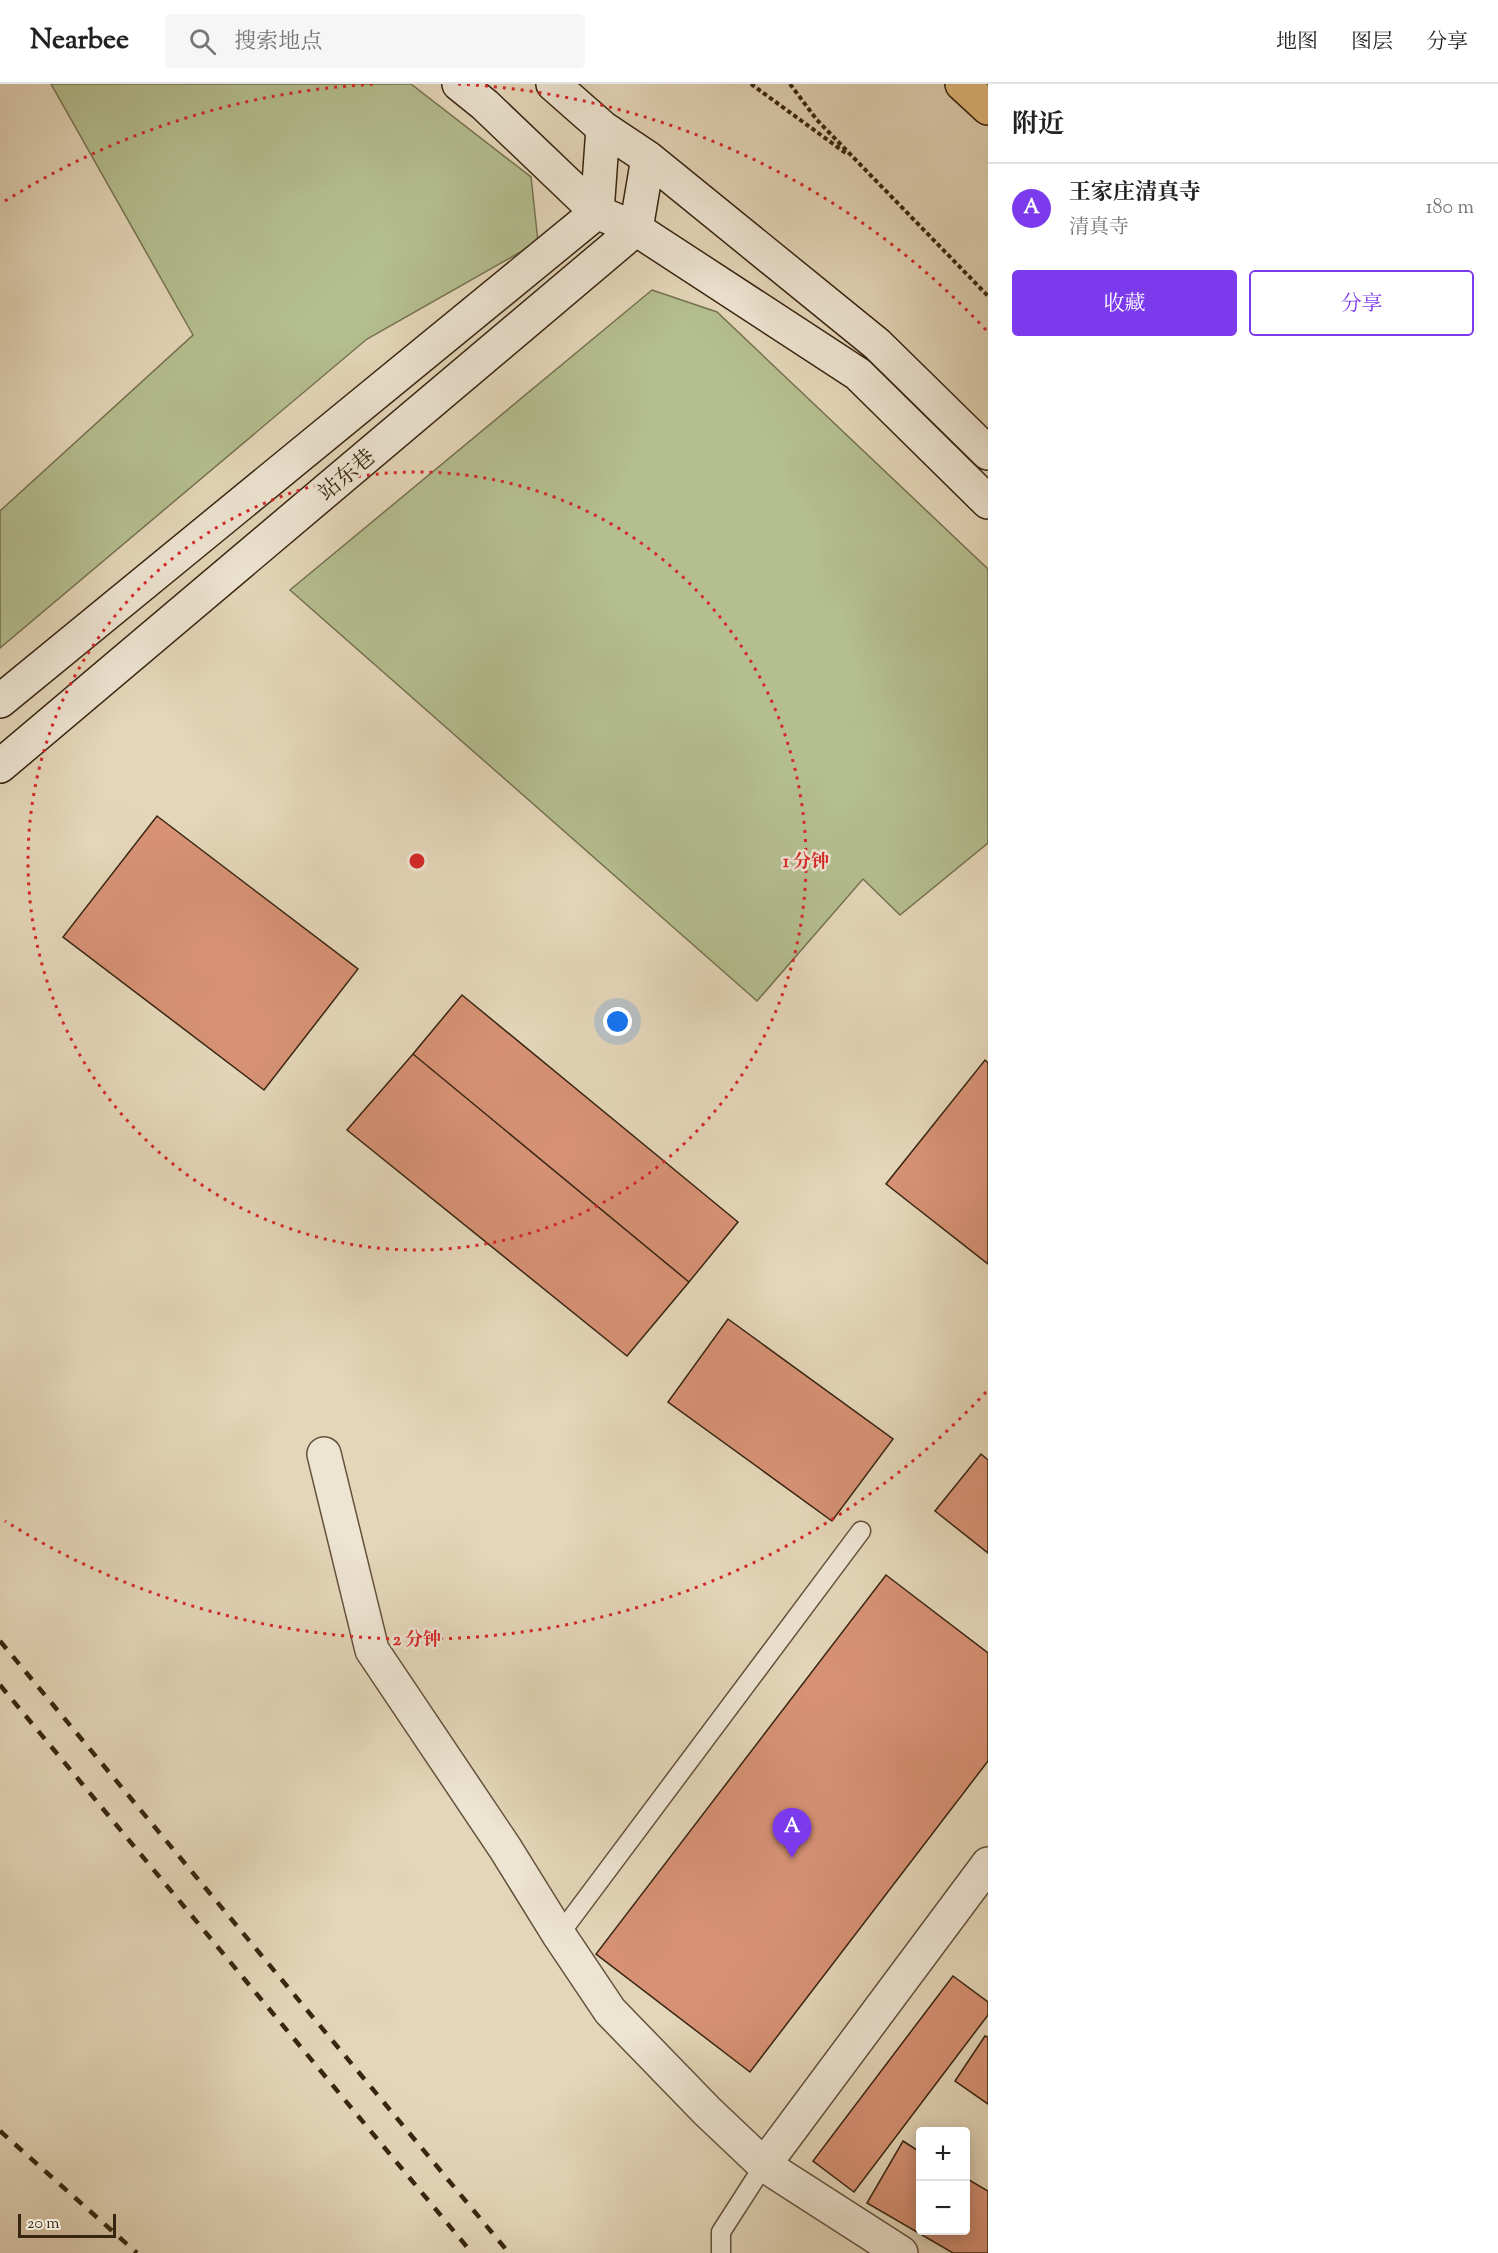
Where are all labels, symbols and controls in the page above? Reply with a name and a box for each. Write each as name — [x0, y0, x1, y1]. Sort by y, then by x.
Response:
search box — [165, 14, 585, 68]
text: Nearbee — [30, 21, 129, 61]
icon: search — [186, 25, 219, 58]
text: 搜索地点 — [234, 27, 322, 59]
text: 地图 — [1276, 28, 1318, 58]
text: 图层 — [1351, 28, 1393, 58]
text: 分享 — [1426, 28, 1468, 58]
text: 附近 — [1012, 107, 1064, 144]
text: 王家庄清真寺 — [1069, 178, 1201, 210]
text: A — [1023, 194, 1040, 223]
text: 180 m — [1426, 194, 1474, 223]
text: 清真寺 — [1069, 214, 1129, 243]
button: 收藏 — [1012, 270, 1237, 336]
button: 分享 — [1249, 270, 1474, 336]
street label: 站东巷 — [312, 443, 383, 510]
text: 1 分钟 — [783, 850, 829, 876]
centre of rings — [407, 851, 427, 871]
your location — [603, 1007, 632, 1036]
text: 2 分钟 — [393, 1628, 441, 1654]
pin: A — [772, 1808, 812, 1858]
map controls — [916, 2127, 970, 2235]
button: + — [916, 2127, 970, 2181]
button: − — [916, 2181, 970, 2235]
scale bar — [18, 2211, 116, 2238]
text: 20 m — [27, 2213, 60, 2236]

